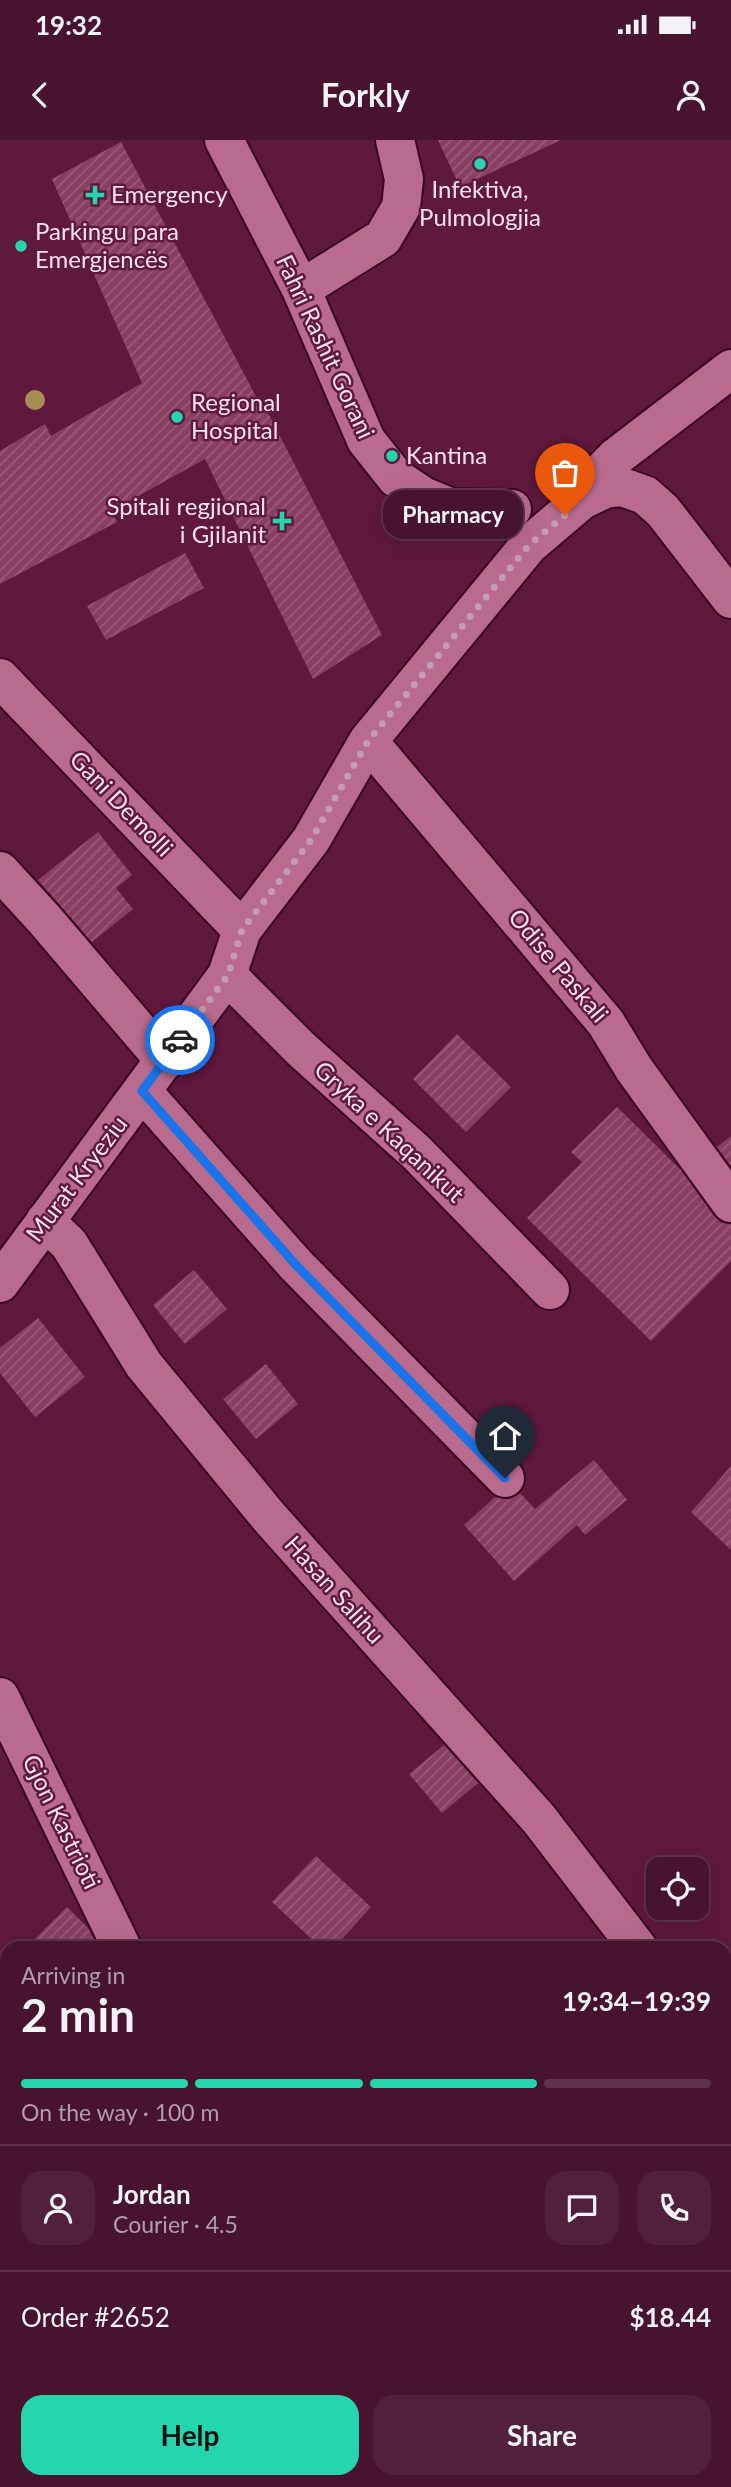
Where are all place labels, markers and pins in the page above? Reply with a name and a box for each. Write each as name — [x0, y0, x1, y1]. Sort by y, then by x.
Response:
marker: Infektiva, Pulmologjia — [472, 156, 488, 172]
place label: Infektiva, Pulmologjia — [419, 174, 541, 231]
place label: Emergency — [111, 179, 228, 208]
marker: Emergency — [85, 185, 105, 205]
place label: Parkingu para Emergjencës — [35, 216, 179, 273]
marker: Parkingu para Emergjencës — [13, 238, 29, 254]
place label: Regional Hospital — [191, 387, 281, 444]
marker: Regional Hospital — [169, 409, 185, 425]
place label: Kantina — [406, 440, 487, 469]
pin — [535, 443, 595, 515]
marker: Kantina — [384, 448, 400, 464]
callout: Pharmacy — [383, 490, 523, 540]
place label: Spitali regjional i Gjilanit — [106, 491, 266, 548]
marker: Spitali regjional i Gjilanit — [272, 511, 292, 531]
pin — [475, 1406, 535, 1478]

